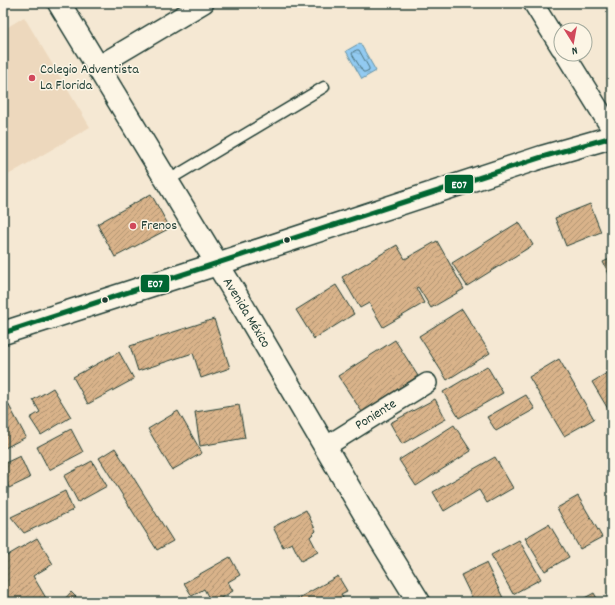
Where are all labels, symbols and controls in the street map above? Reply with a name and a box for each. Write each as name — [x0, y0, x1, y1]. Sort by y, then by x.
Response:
north arrow — [553, 22, 593, 62]
text: N — [570, 41, 579, 58]
place label: Colegio Adventista La Florida — [40, 60, 139, 96]
marker: Colegio Adventista La Florida — [27, 73, 37, 83]
line badge: E07 — [444, 174, 474, 194]
text: E07 — [451, 178, 467, 194]
place label: Frenos — [141, 216, 177, 236]
marker: Frenos — [128, 221, 138, 231]
unlabelled marker — [282, 235, 292, 245]
line badge: E07 — [140, 274, 170, 293]
street label: Avenida México — [217, 274, 275, 352]
text: E07 — [147, 277, 163, 293]
unlabelled marker — [100, 295, 110, 305]
street label: Poniente — [351, 394, 401, 436]

